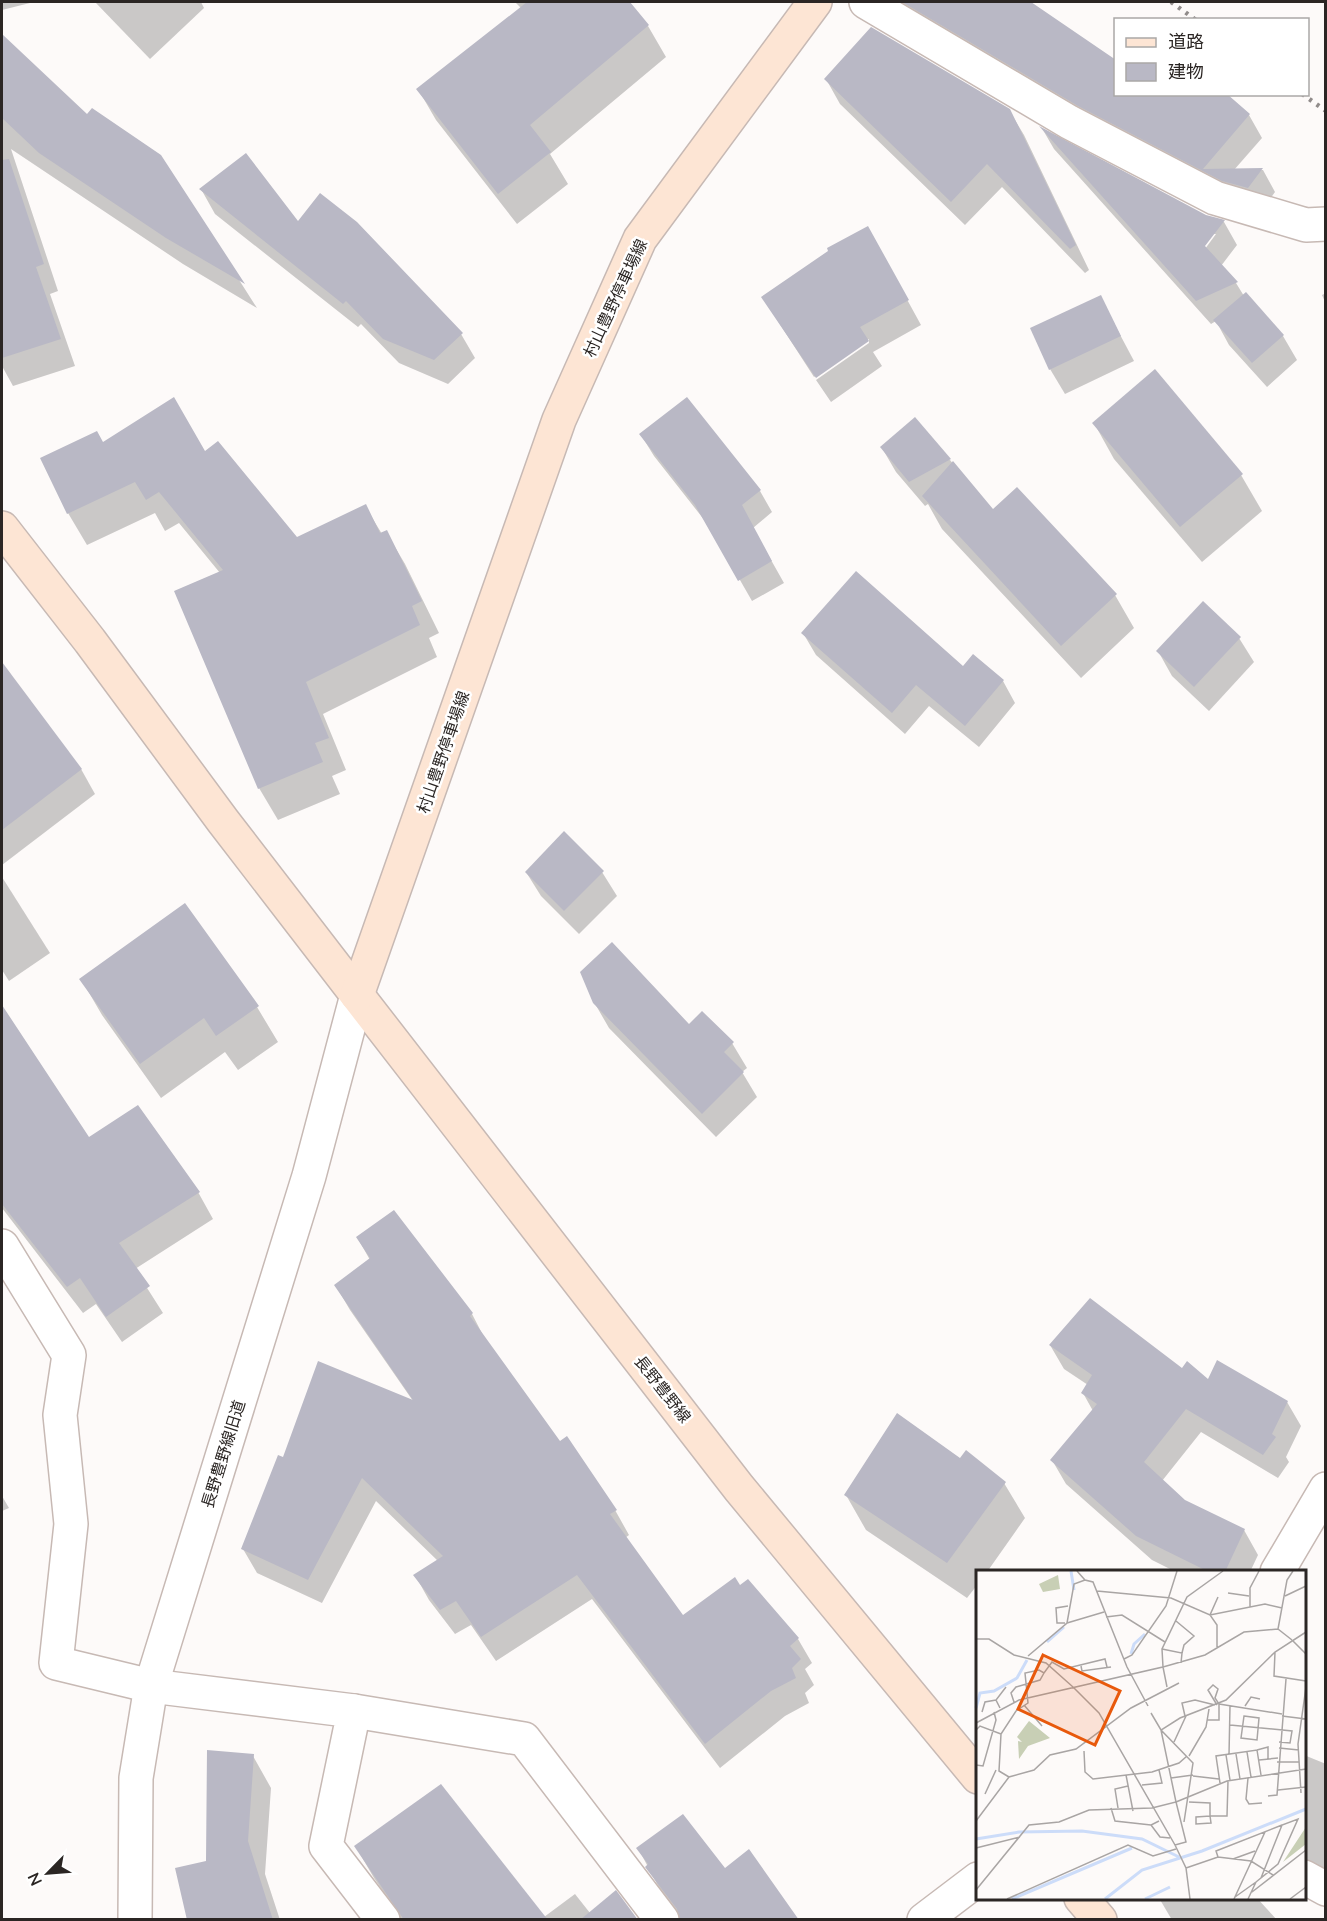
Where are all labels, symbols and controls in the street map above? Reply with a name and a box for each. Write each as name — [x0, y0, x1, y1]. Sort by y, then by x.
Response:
legend — [1114, 18, 1309, 96]
text: 道路 — [1168, 30, 1204, 53]
text: 建物 — [1168, 60, 1204, 83]
street label: 村山豊野停車場線 — [579, 236, 651, 360]
street label: 村山豊野停車場線 — [413, 688, 473, 816]
street label: 長野豊野線 — [630, 1351, 696, 1427]
street label: 長野豊野線旧道 — [197, 1398, 249, 1510]
inset map — [976, 1570, 1306, 1900]
north arrow — [18, 1843, 78, 1903]
text: N — [23, 1870, 46, 1889]

